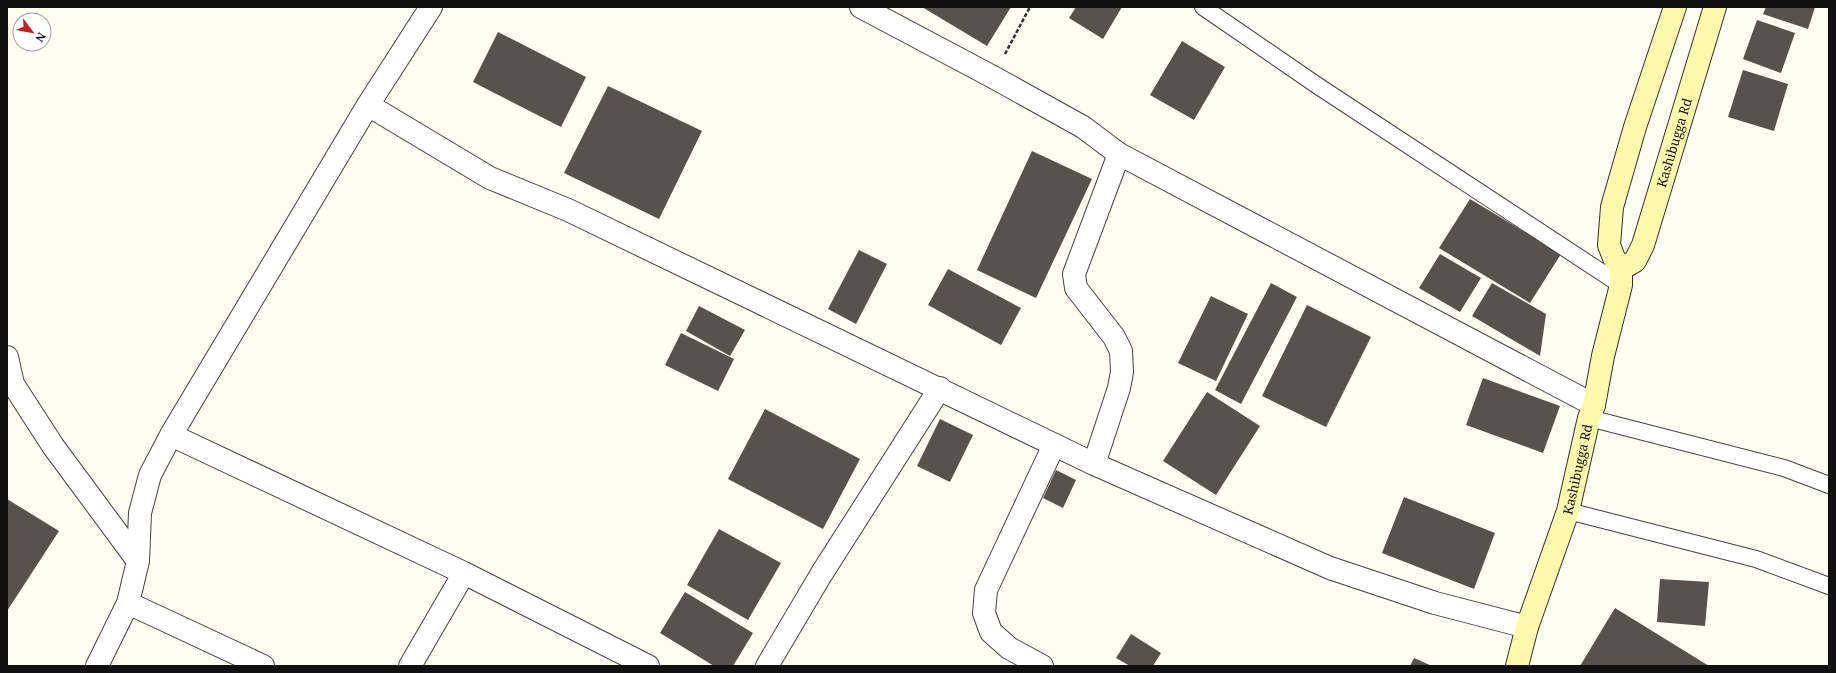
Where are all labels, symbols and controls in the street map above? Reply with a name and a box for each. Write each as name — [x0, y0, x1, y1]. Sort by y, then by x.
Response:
north arrow — [12, 12, 52, 52]
text: N — [32, 30, 50, 45]
street label: Kashibugga Rd — [1652, 96, 1696, 189]
street label: Kashibugga Rd — [1558, 422, 1596, 516]

